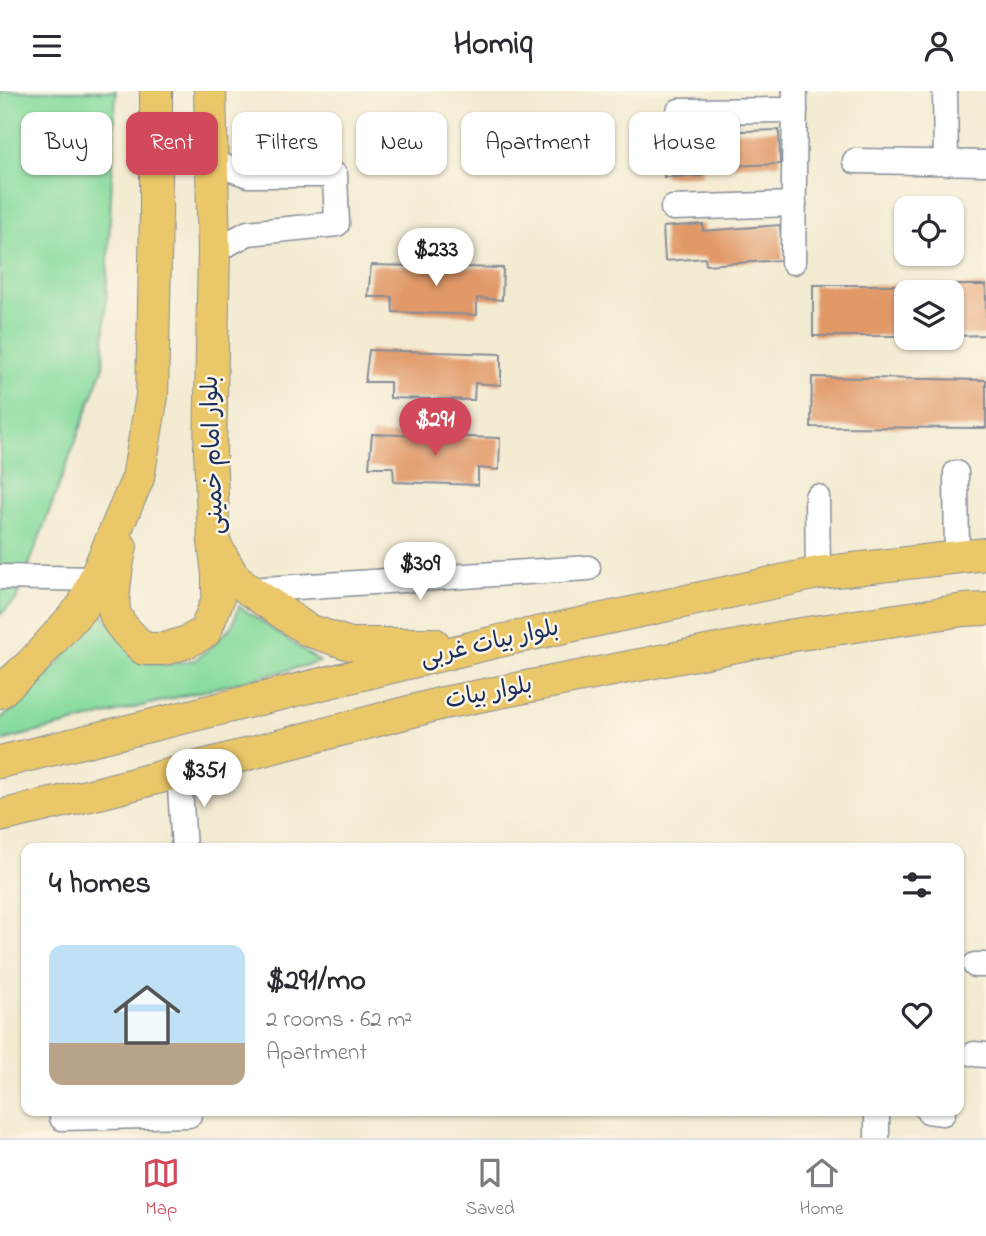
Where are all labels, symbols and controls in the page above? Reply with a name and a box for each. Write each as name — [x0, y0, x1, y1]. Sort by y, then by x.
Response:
text: Homiq — [453, 22, 533, 69]
icon: menu — [28, 27, 66, 65]
icon: person — [920, 27, 958, 65]
chip: Buy — [21, 112, 112, 175]
chip: Rent — [126, 112, 218, 175]
chip: Filters — [232, 112, 342, 175]
chip: New — [356, 112, 447, 175]
chip: Apartment — [461, 112, 615, 175]
chip: House — [629, 112, 740, 175]
map controls — [894, 196, 964, 350]
button: locate — [894, 196, 964, 266]
pin: $233 — [395, 229, 477, 288]
text: $233 — [414, 234, 458, 267]
button: layers — [894, 280, 964, 350]
street label: بلوار امام خمینی — [194, 375, 234, 535]
pin: $291 — [394, 399, 476, 458]
text: $291 — [415, 404, 455, 437]
pin: $309 — [379, 543, 461, 602]
text: $309 — [400, 548, 440, 581]
street label: بلوار بیات غربی — [417, 611, 563, 677]
street label: بلوار بیات — [442, 668, 536, 720]
pin: $351 — [163, 749, 245, 809]
text: $351 — [182, 755, 226, 788]
text: 4 homes — [49, 863, 151, 907]
icon: filters — [898, 866, 936, 904]
text: $291/mo — [266, 960, 366, 1004]
icon: home — [105, 973, 189, 1057]
icon: heart — [898, 996, 936, 1034]
text: 2 rooms · 62 m² — [266, 1004, 412, 1037]
text: Apartment — [266, 1037, 367, 1070]
tab: Map — [142, 1154, 180, 1223]
tab: Saved — [465, 1154, 515, 1223]
tab: Home — [799, 1154, 844, 1223]

